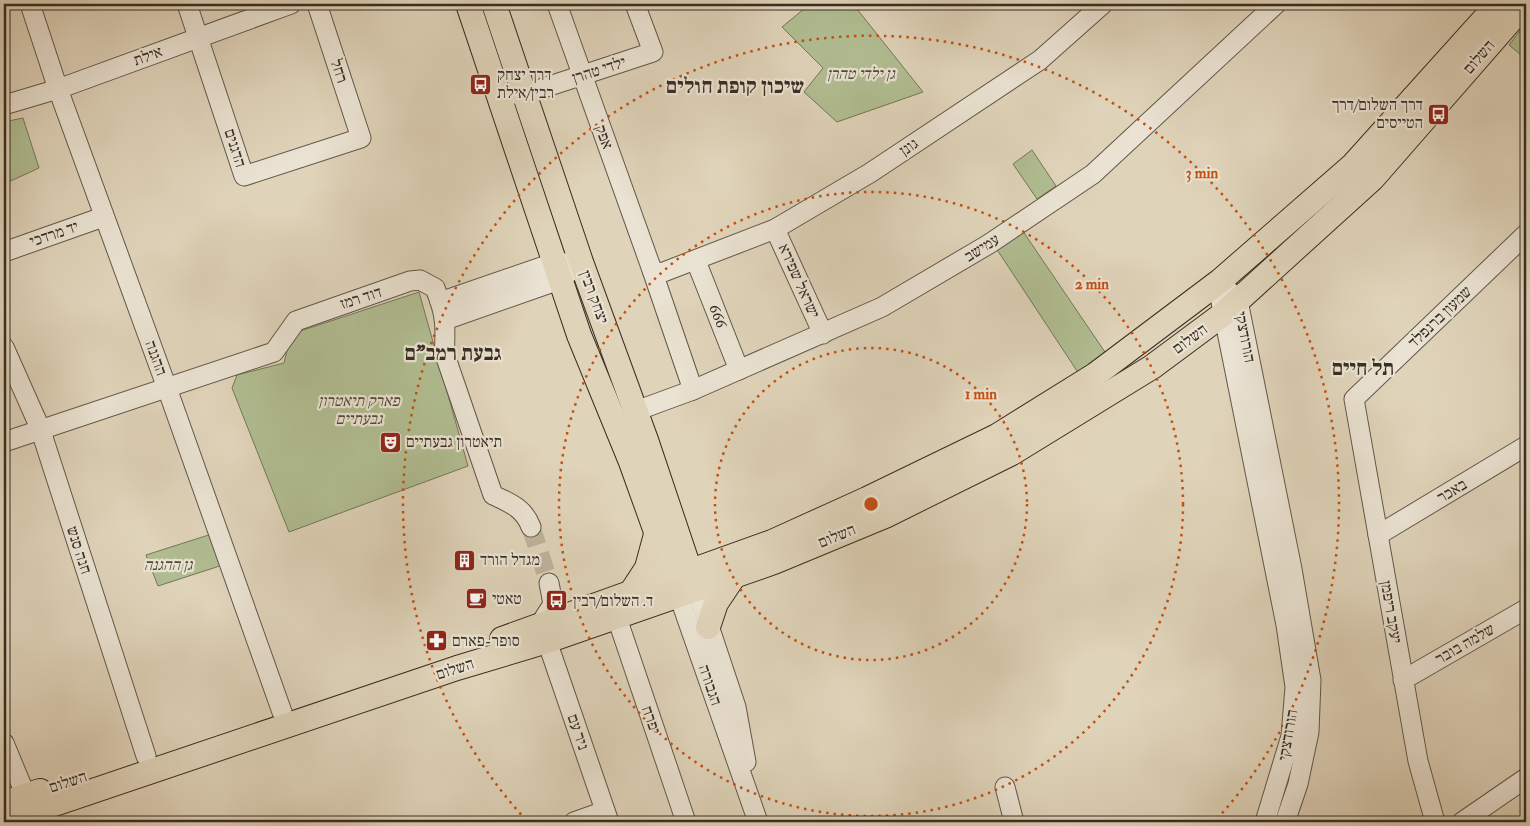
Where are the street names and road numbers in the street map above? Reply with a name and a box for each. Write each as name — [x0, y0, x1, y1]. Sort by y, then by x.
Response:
street label: השלום — [1459, 36, 1499, 78]
street label: אילת — [131, 42, 165, 70]
street label: ילדי טהרן — [570, 52, 628, 88]
street label: רחל — [326, 56, 352, 86]
street label: אפק — [590, 122, 618, 152]
street label: הדגנים — [219, 126, 251, 170]
street label: גונן — [896, 133, 922, 161]
street label: יד מרדכי — [27, 216, 81, 252]
street label: עמישב — [961, 229, 1004, 267]
street label: ישראל שפירא — [774, 241, 824, 321]
street label: יצחק רבין — [575, 268, 613, 326]
street label: שמעון ברנפלד — [1404, 281, 1476, 352]
street label: דוד רמז — [338, 282, 384, 314]
street label: 666 — [704, 301, 732, 332]
street label: הורודצקי — [1230, 310, 1260, 364]
street label: השלום — [1168, 319, 1212, 359]
street label: ההגנה — [140, 338, 172, 378]
street label: באכר — [1433, 474, 1471, 508]
street label: השלום — [815, 519, 859, 553]
street label: חנה סנש — [62, 524, 96, 576]
street label: יעקב ריפמן — [1376, 579, 1406, 645]
street label: שלמה בובר — [1432, 619, 1498, 669]
street label: השלום — [433, 653, 477, 685]
street label: הגבורה — [694, 662, 726, 708]
street label: יפרח — [637, 703, 665, 737]
street label: הורודצקי — [1274, 708, 1302, 762]
street label: ניר עם — [563, 711, 593, 753]
street label: השלום — [46, 766, 90, 798]

